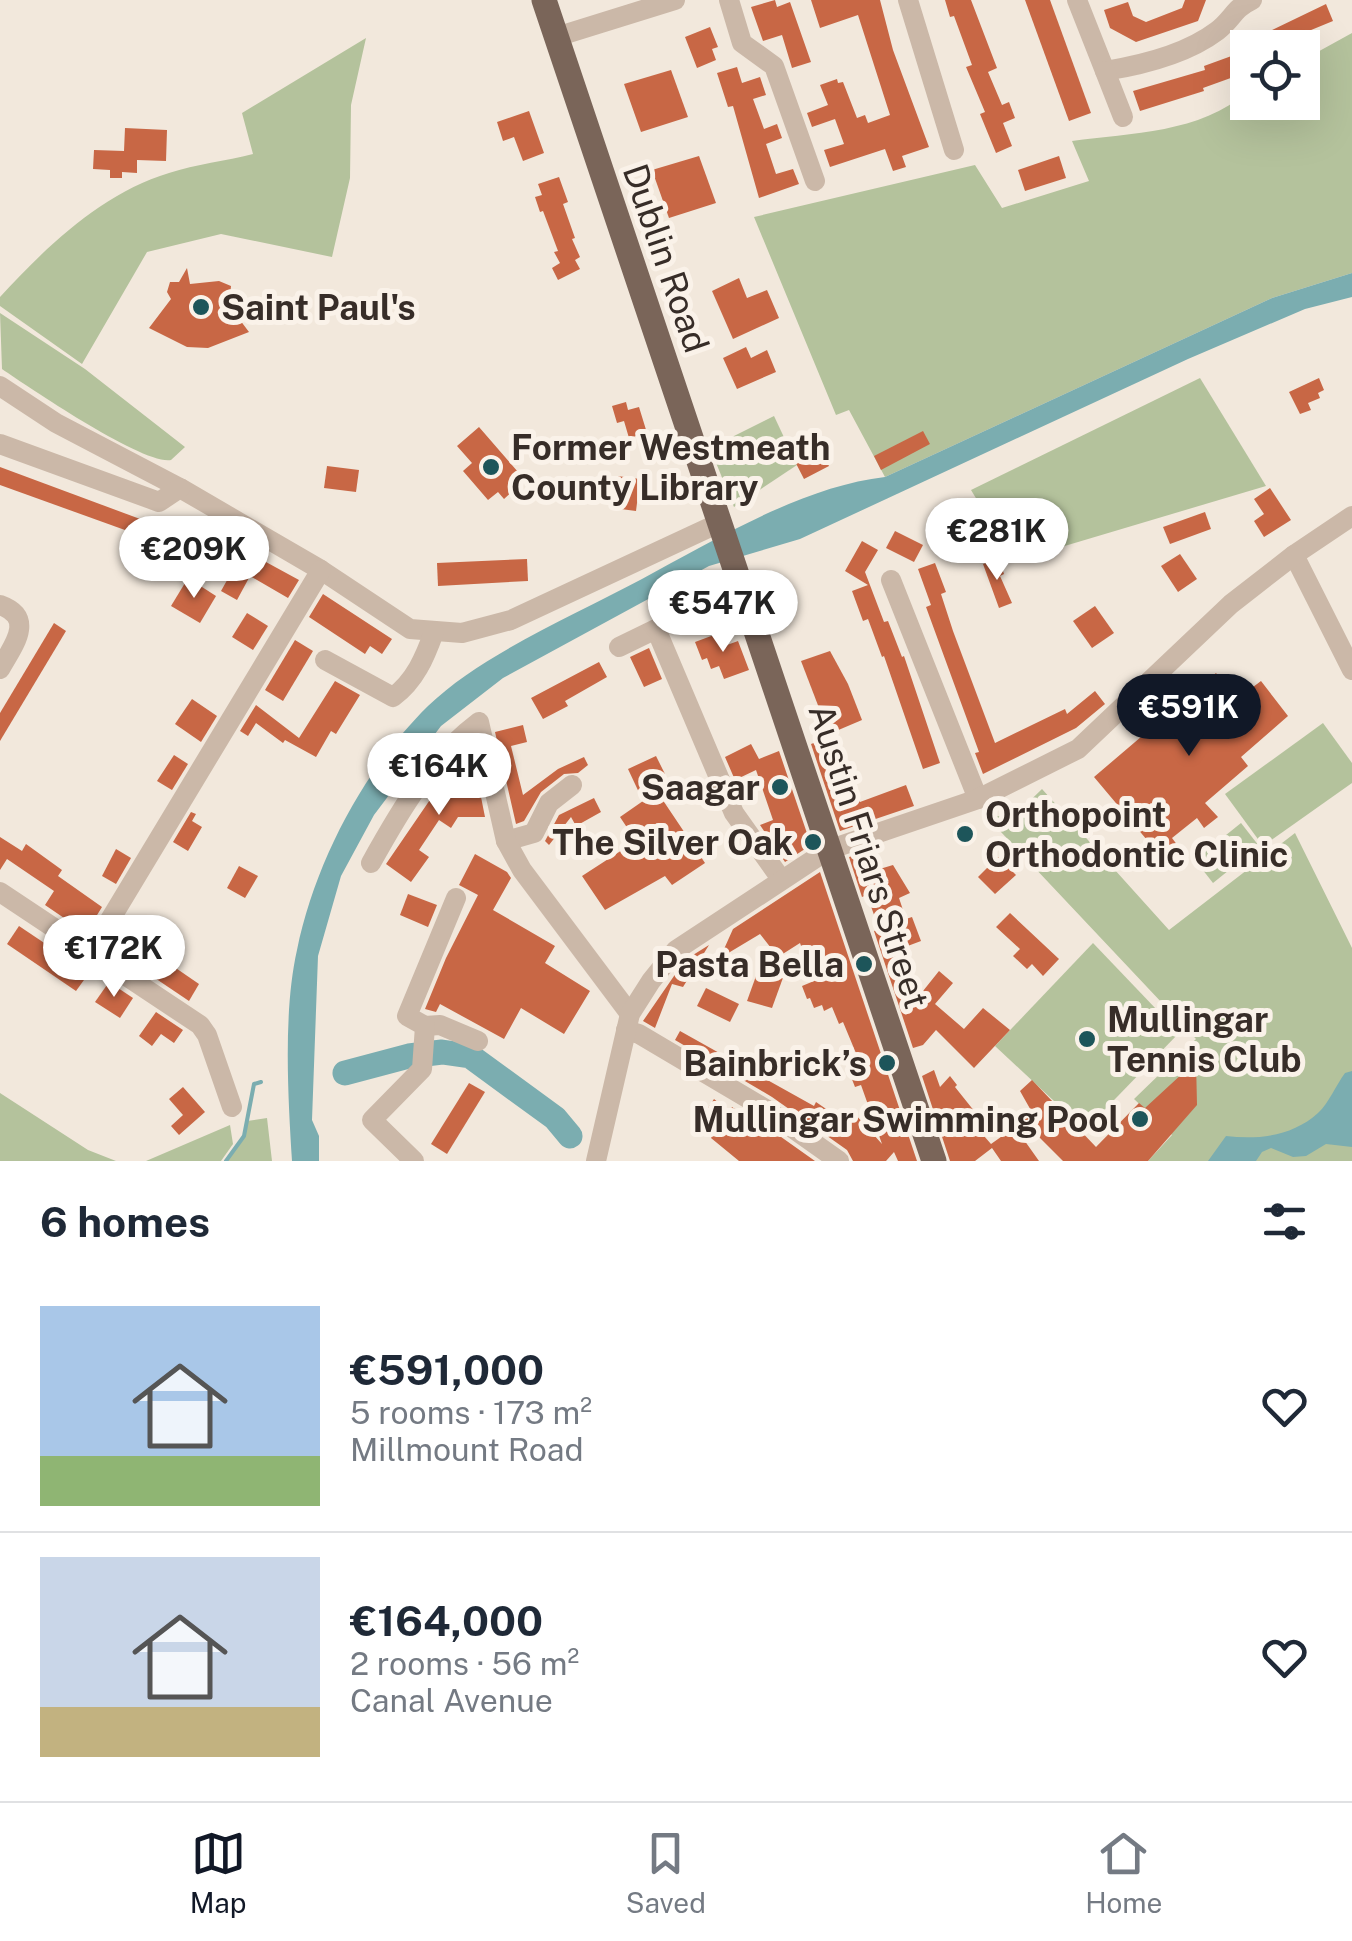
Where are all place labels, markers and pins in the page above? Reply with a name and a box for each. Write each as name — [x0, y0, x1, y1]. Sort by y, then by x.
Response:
place label: Saint Paul's — [221, 287, 416, 328]
marker: Saint Paul's — [190, 296, 212, 318]
place label: Former Westmeath County Library — [511, 427, 831, 508]
marker: Former Westmeath County Library — [480, 456, 502, 478]
pin: €281K — [927, 498, 1067, 583]
pin: €209K — [124, 516, 264, 601]
pin: €547K — [653, 570, 793, 655]
pin: €591K — [1119, 674, 1259, 759]
pin: €164K — [369, 733, 509, 818]
place label: Saagar — [641, 767, 760, 808]
marker: Saagar — [769, 776, 791, 798]
place label: Orthopoint Orthodontic Clinic — [985, 794, 1288, 875]
place label: The Silver Oak — [552, 822, 793, 863]
marker: Orthopoint Orthodontic Clinic — [954, 823, 976, 845]
marker: The Silver Oak — [802, 831, 824, 853]
pin: €172K — [44, 915, 184, 1000]
place label: Pasta Bella — [655, 944, 844, 985]
marker: Pasta Bella — [853, 953, 875, 975]
place label: Mullingar Tennis Club — [1107, 999, 1302, 1080]
marker: Mullingar Tennis Club — [1076, 1028, 1098, 1050]
place label: Bainbrick’s — [683, 1043, 867, 1084]
marker: Bainbrick’s — [876, 1052, 898, 1074]
place label: Mullingar Swimming Pool — [693, 1099, 1120, 1140]
marker: Mullingar Swimming Pool — [1129, 1108, 1151, 1130]

